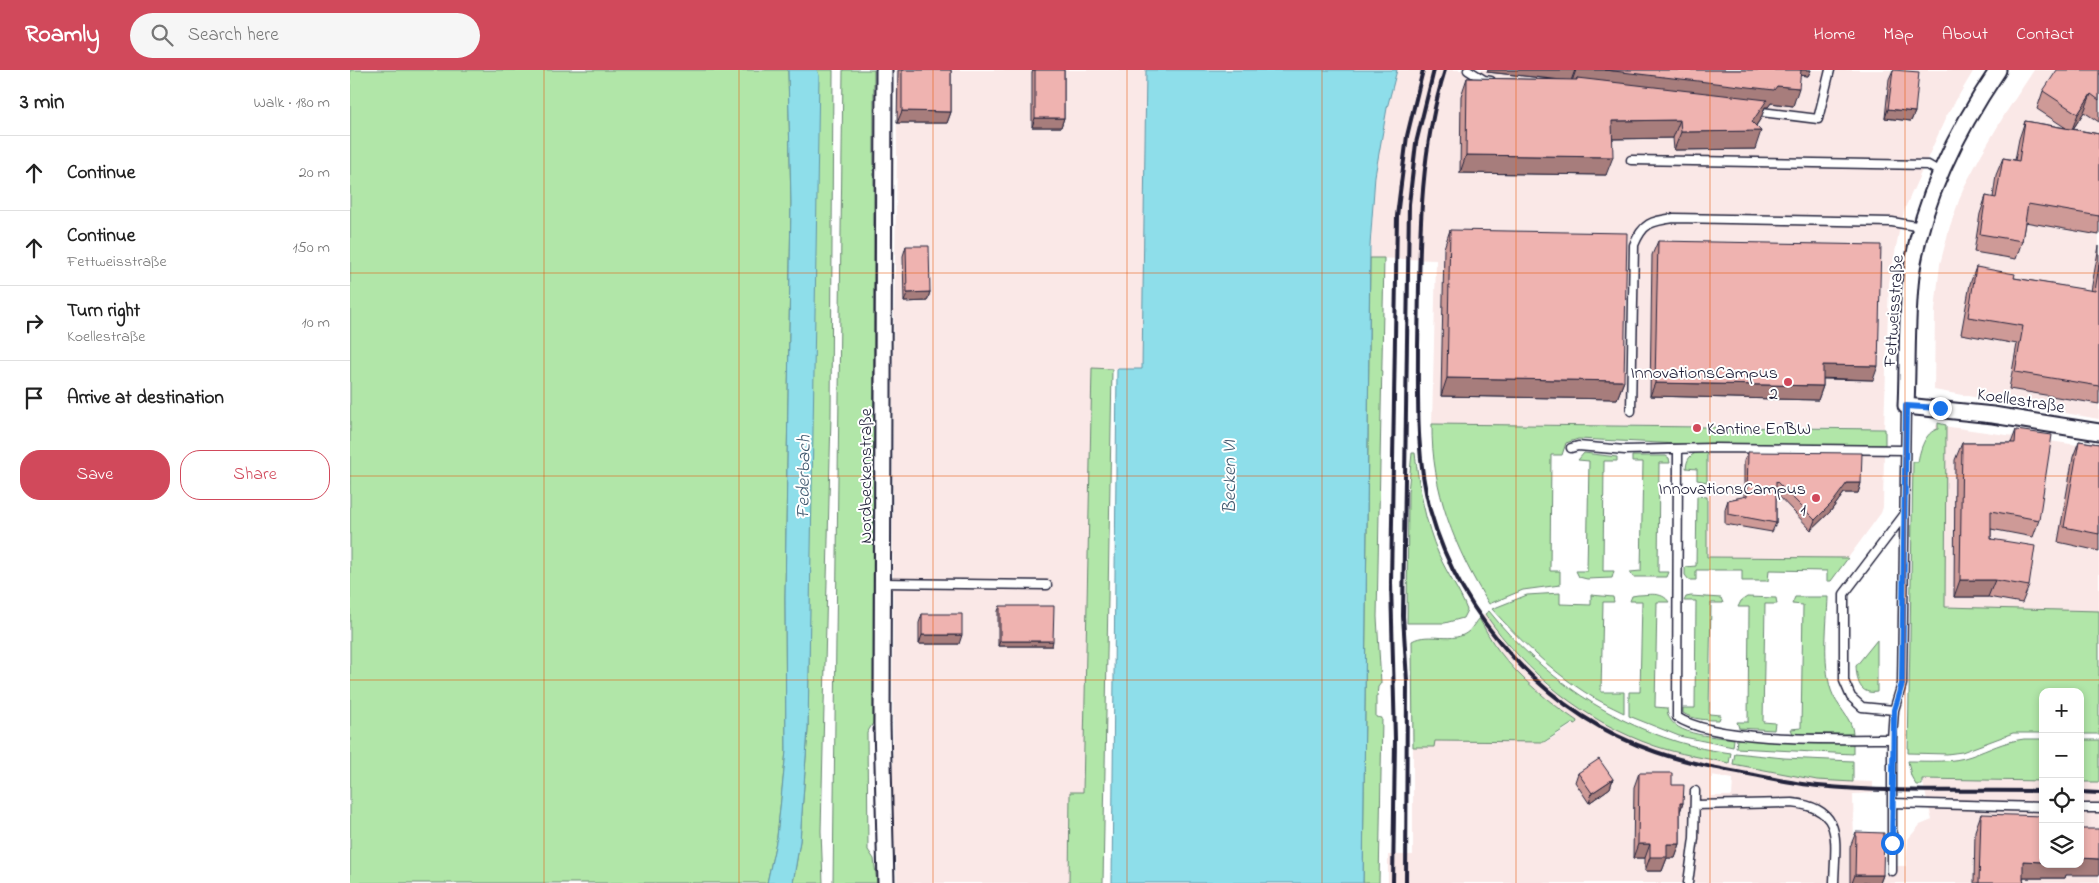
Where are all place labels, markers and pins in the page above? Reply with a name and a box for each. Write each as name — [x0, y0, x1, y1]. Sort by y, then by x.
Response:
place label: InnovationsCampus 2 — [1631, 361, 1778, 408]
marker: InnovationsCampus 2 — [1782, 376, 1794, 388]
place label: Kantine EnBW — [1707, 417, 1811, 443]
marker: Kantine EnBW — [1691, 422, 1703, 434]
place label: InnovationsCampus 1 — [1659, 477, 1806, 524]
marker: InnovationsCampus 1 — [1810, 492, 1822, 504]

